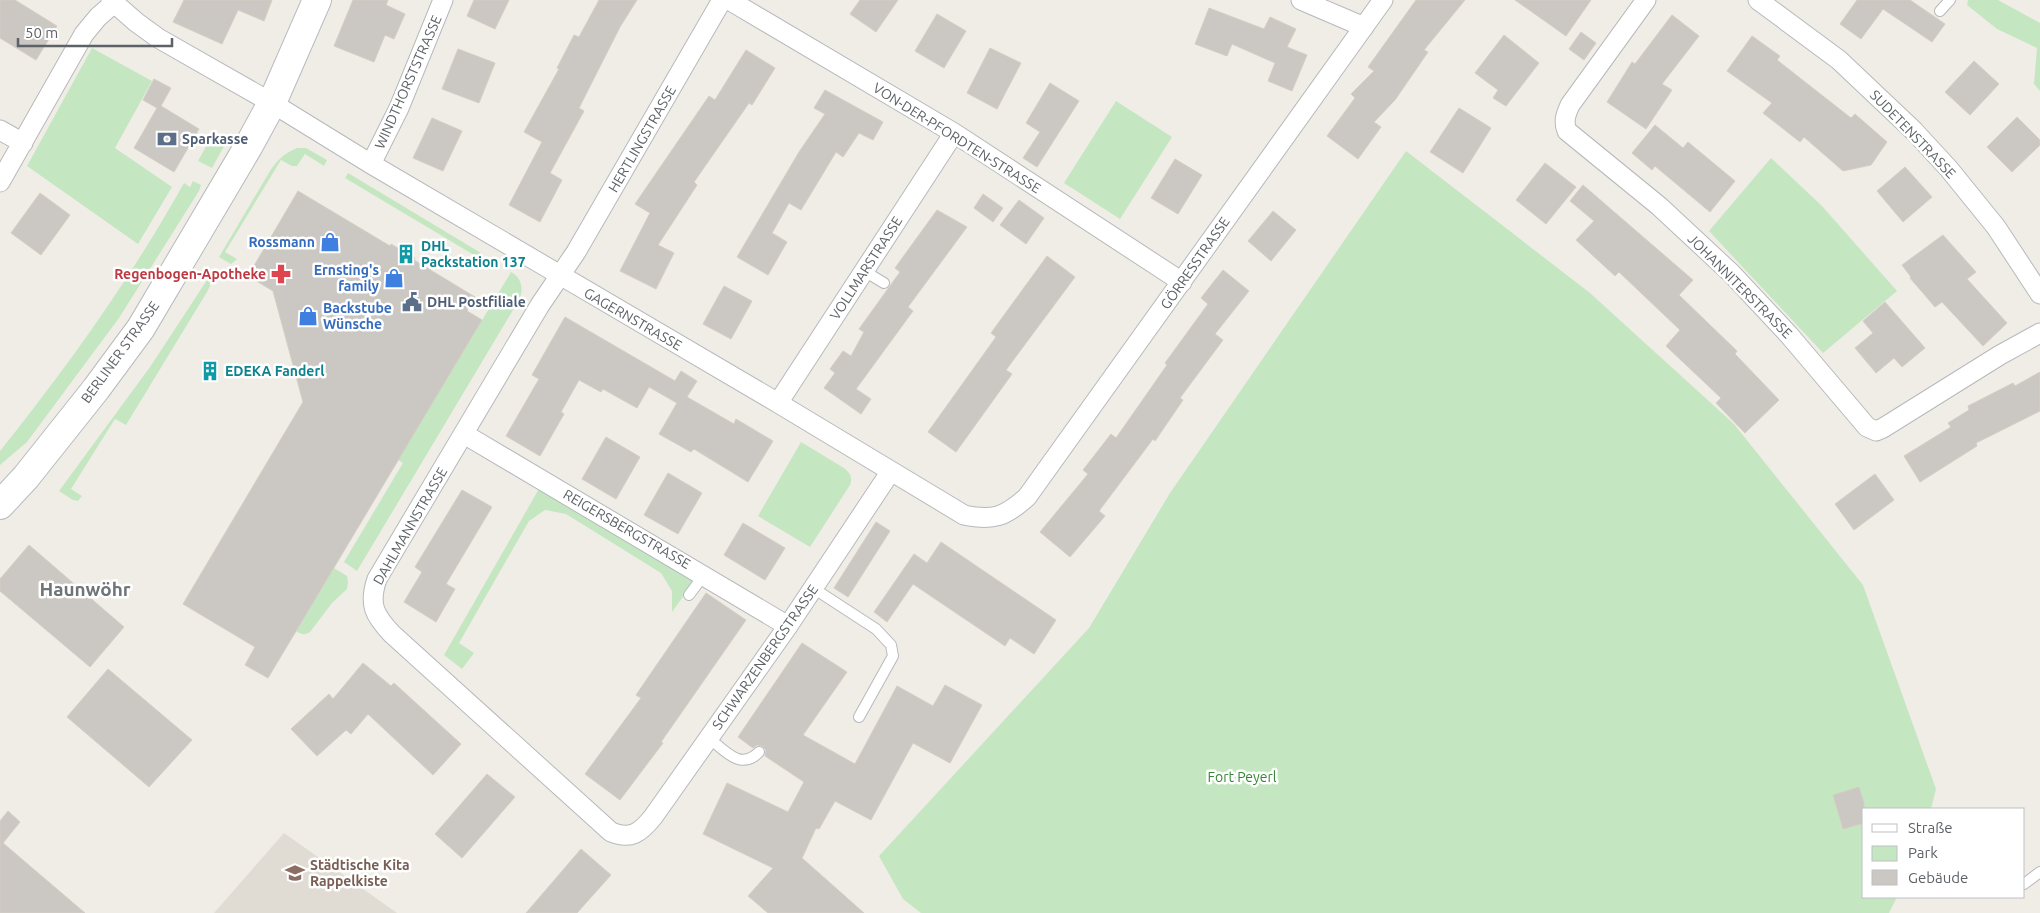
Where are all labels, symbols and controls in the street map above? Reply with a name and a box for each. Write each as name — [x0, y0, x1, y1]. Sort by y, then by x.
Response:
street label: WINDTHORSTSTRASSE — [371, 13, 445, 151]
scale bar — [18, 15, 171, 47]
text: 50 m — [25, 24, 58, 41]
street label: VON-DER-PFORDTEN-STRASSE — [870, 80, 1044, 196]
street label: HERTLINGSTRASSE — [605, 83, 679, 195]
street label: SUDETENSTRASSE — [1867, 87, 1959, 182]
bank icon: Sparkasse — [156, 128, 178, 150]
place label: Sparkasse — [182, 131, 248, 147]
street label: VOLLMARSTRASSE — [827, 213, 905, 323]
street label: GÖRRESSTRASSE — [1156, 213, 1233, 312]
shop icon: Rossmann — [319, 231, 341, 253]
street label: JOHANNITERSTRASSE — [1685, 231, 1795, 341]
place label: Rossmann — [248, 234, 315, 250]
place label: DHL Packstation 137 — [421, 238, 526, 270]
building icon: DHL Packstation 137 — [395, 243, 417, 265]
place label: Ernsting's family — [314, 262, 380, 294]
pharmacy icon: Regenbogen-Apotheke — [270, 263, 292, 285]
place label: Regenbogen-Apotheke — [114, 266, 266, 282]
shop icon: Ernsting's family — [383, 267, 405, 289]
street label: GAGERNSTRASSE — [581, 285, 685, 354]
public building icon: DHL Postfiliale — [401, 291, 423, 313]
place label: DHL Postfiliale — [427, 294, 526, 310]
street label: BERLINER STRASSE — [78, 298, 162, 406]
place label: Backstube Wünsche — [323, 300, 392, 332]
shop icon: Backstube Wünsche — [297, 305, 319, 327]
building icon: EDEKA Fanderl — [199, 360, 221, 382]
place label: EDEKA Fanderl — [225, 363, 324, 379]
street label: DAHLMANNSTRASSE — [370, 464, 450, 588]
street label: REIGERSBERGSTRASSE — [561, 486, 694, 572]
district label: Haunwöhr — [39, 578, 131, 600]
street label: SCHWARZENBERGSTRASSE — [709, 581, 821, 732]
park label: Fort Peyerl — [1208, 769, 1277, 785]
legend — [1862, 808, 2025, 898]
text: Straße — [1908, 819, 1952, 836]
text: Park — [1908, 844, 1938, 861]
place label: Städtische Kita Rappelkiste — [310, 857, 410, 889]
school or university icon: Städtische Kita Rappelkiste — [284, 862, 306, 884]
text: Gebäude — [1908, 869, 1968, 886]

